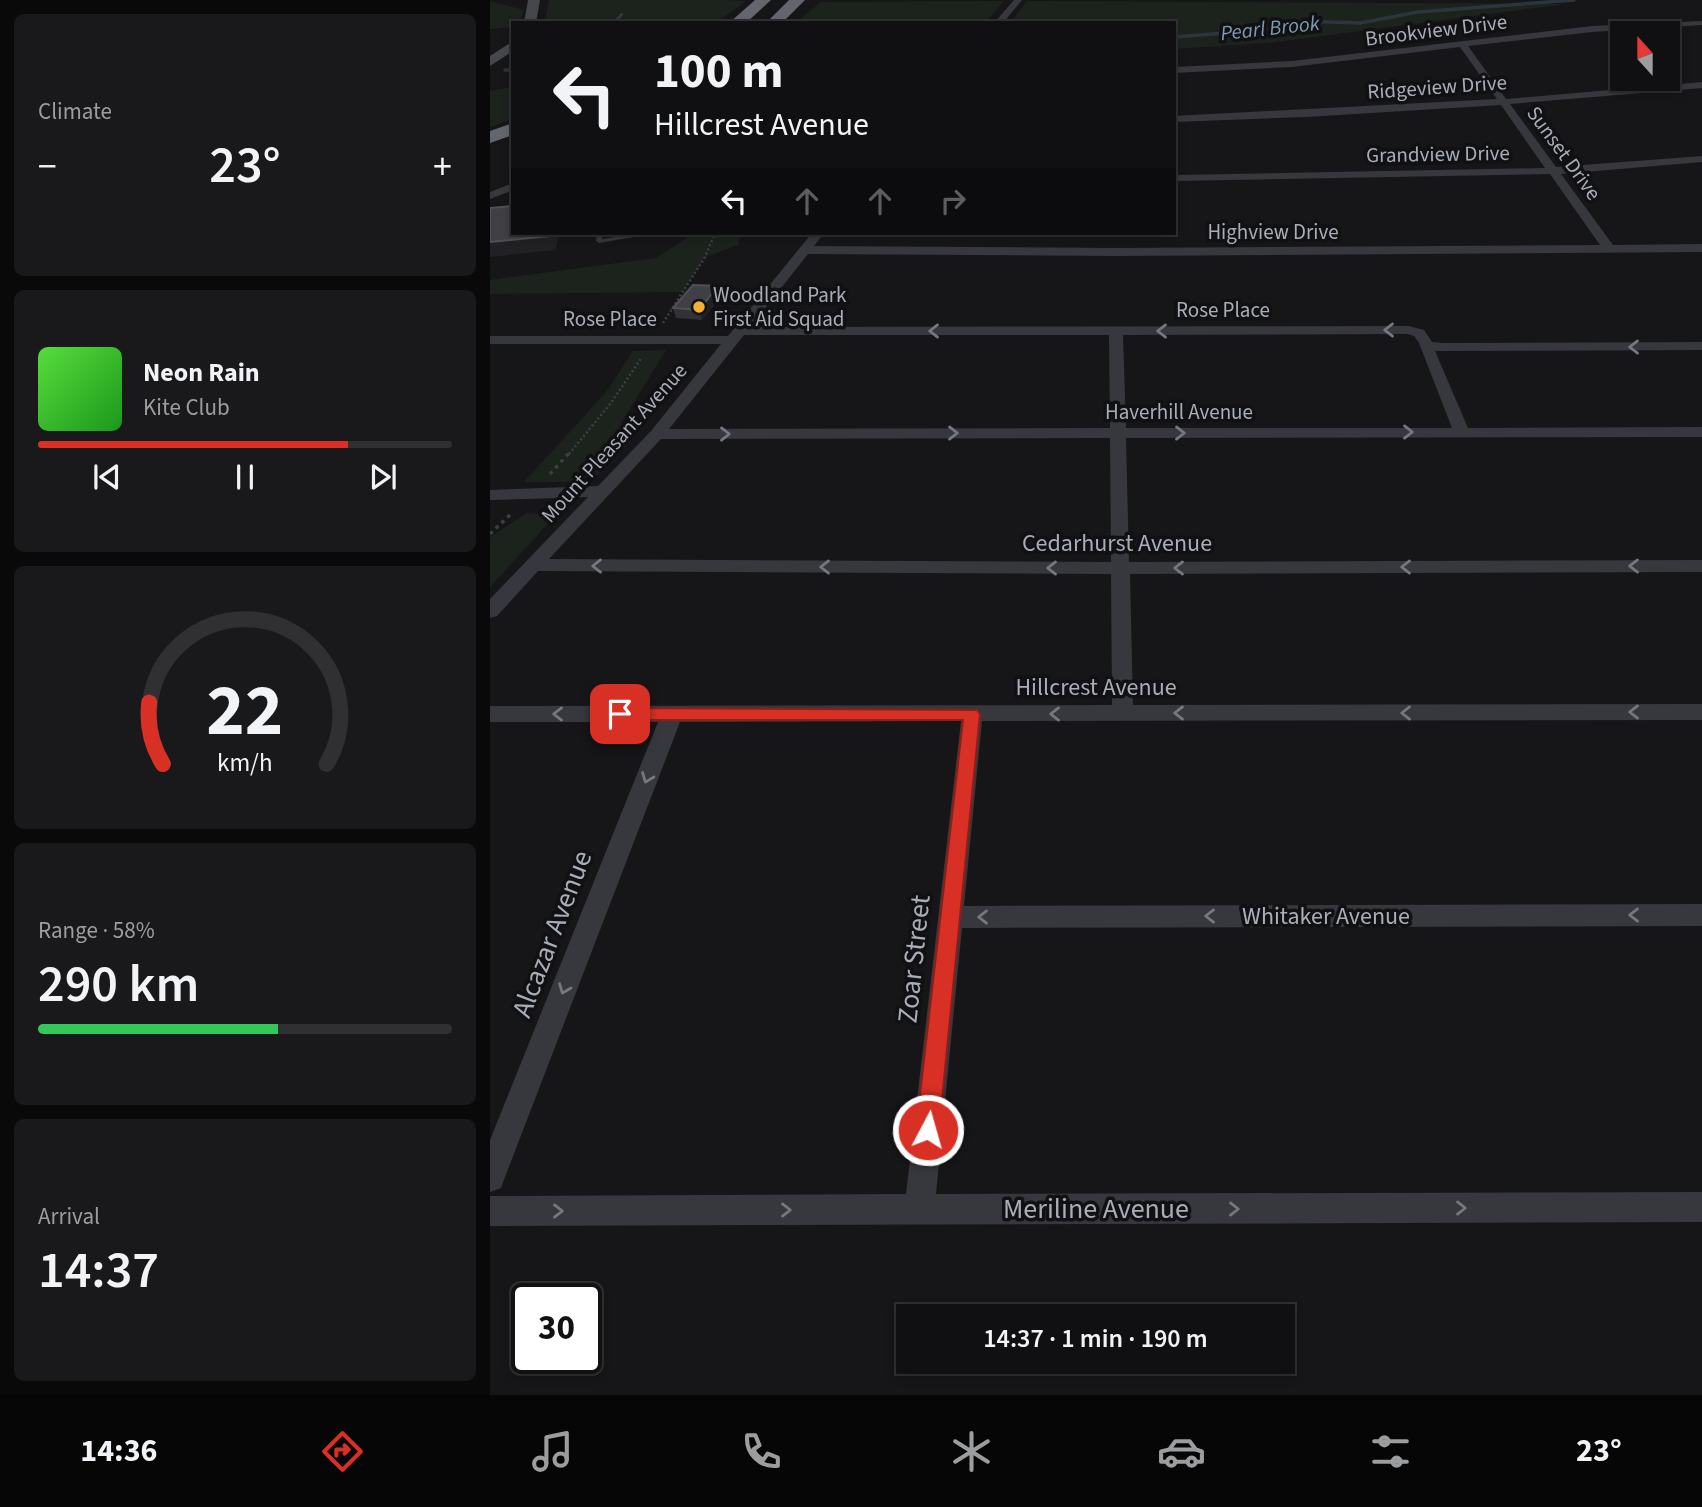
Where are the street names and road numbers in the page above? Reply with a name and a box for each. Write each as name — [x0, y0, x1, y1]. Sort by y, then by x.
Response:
street label: Brookview Drive — [1363, 6, 1509, 54]
street label: Ridgeview Drive — [1366, 67, 1508, 107]
street label: Sunset Drive — [1520, 100, 1608, 206]
street label: Grandview Drive — [1366, 138, 1510, 170]
street label: Highview Drive — [1207, 217, 1339, 247]
street label: Rose Place — [1176, 295, 1270, 325]
street label: Rose Place — [563, 304, 657, 334]
street label: Mount Pleasant Avenue — [534, 357, 694, 529]
street label: Haverhill Avenue — [1105, 397, 1253, 427]
street label: Cedarhurst Avenue — [1022, 526, 1212, 561]
street label: Hillcrest Avenue — [1015, 670, 1177, 705]
street label: Alcazar Avenue — [502, 845, 602, 1023]
street label: Zoar Street — [887, 892, 941, 1025]
street label: Whitaker Avenue — [1242, 899, 1410, 934]
street label: Meriline Avenue — [1003, 1189, 1189, 1229]

